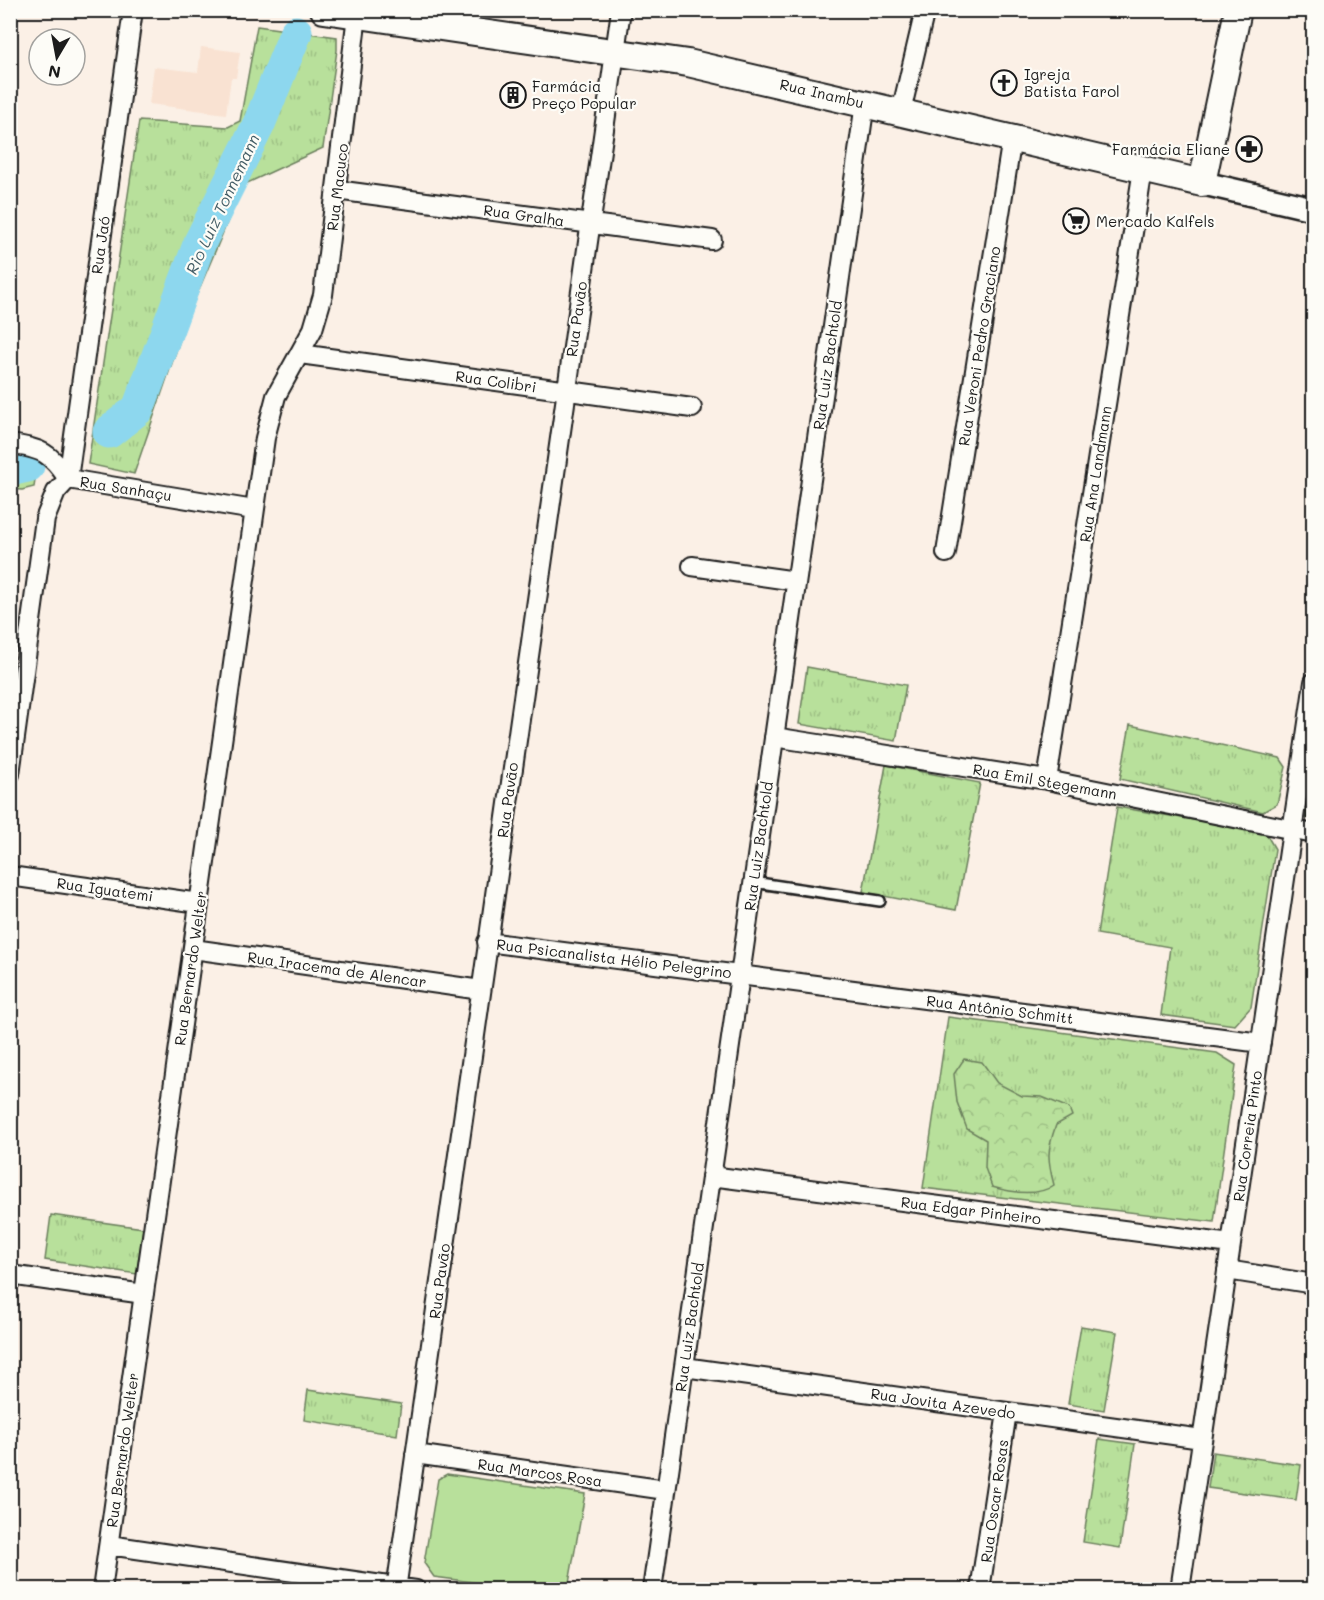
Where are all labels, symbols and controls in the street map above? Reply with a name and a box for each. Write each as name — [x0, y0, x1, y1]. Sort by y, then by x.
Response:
north arrow — [27, 27, 87, 87]
text: N — [46, 61, 62, 84]
place label: Igreja Batista Farol — [1024, 64, 1120, 101]
church icon: Igreja Batista Farol — [989, 68, 1019, 98]
street label: Rua Inambu — [778, 74, 866, 112]
place label: Farmácia Preço Popular — [532, 76, 637, 113]
building icon: Farmácia Preço Popular — [498, 80, 528, 110]
water label: Rio Luiz Tonnemann — [180, 130, 264, 277]
pharmacy icon: Farmácia Eliane — [1234, 134, 1264, 164]
place label: Farmácia Eliane — [1112, 139, 1230, 159]
street label: Rua Macuco — [322, 142, 352, 232]
street label: Rua Gralha — [482, 199, 566, 231]
supermarket icon: Mercado Kalfels — [1061, 206, 1091, 236]
place label: Mercado Kalfels — [1096, 211, 1215, 231]
street label: Rua Jaó — [86, 215, 114, 275]
street label: Rua Veroni Pedro Graciano — [953, 245, 1005, 447]
street label: Rua Pavão — [561, 280, 591, 358]
street label: Rua Luiz Bachtold — [808, 299, 846, 431]
street label: Rua Colibri — [454, 365, 538, 397]
street label: Rua Ana Landmann — [1074, 404, 1116, 544]
street label: Rua Sanhaçu — [79, 471, 173, 505]
street label: Rua Emil Stegemann — [971, 758, 1119, 804]
street label: Rua Pavão — [492, 761, 522, 839]
street label: Rua Luiz Bachtold — [739, 780, 777, 912]
street label: Rua Iguatemi — [55, 872, 155, 906]
street label: Rua Bernardo Welter — [169, 889, 211, 1047]
street label: Rua Psicanalista Hélio Pelegrino — [495, 934, 733, 982]
street label: Rua Iracema de Alencar — [246, 947, 428, 991]
street label: Rua Antônio Schmitt — [925, 990, 1075, 1028]
street label: Rua Correia Pinto — [1228, 1069, 1266, 1203]
street label: Rua Edgar Pinheiro — [900, 1191, 1042, 1229]
street label: Rua Pavão — [424, 1242, 454, 1320]
street label: Rua Luiz Bachtold — [670, 1261, 708, 1393]
street label: Rua Bernardo Welter — [101, 1371, 143, 1529]
street label: Rua Jovita Azevedo — [869, 1383, 1017, 1423]
street label: Rua Oscar Rosas — [975, 1438, 1013, 1564]
street label: Rua Marcos Rosa — [476, 1453, 604, 1491]

